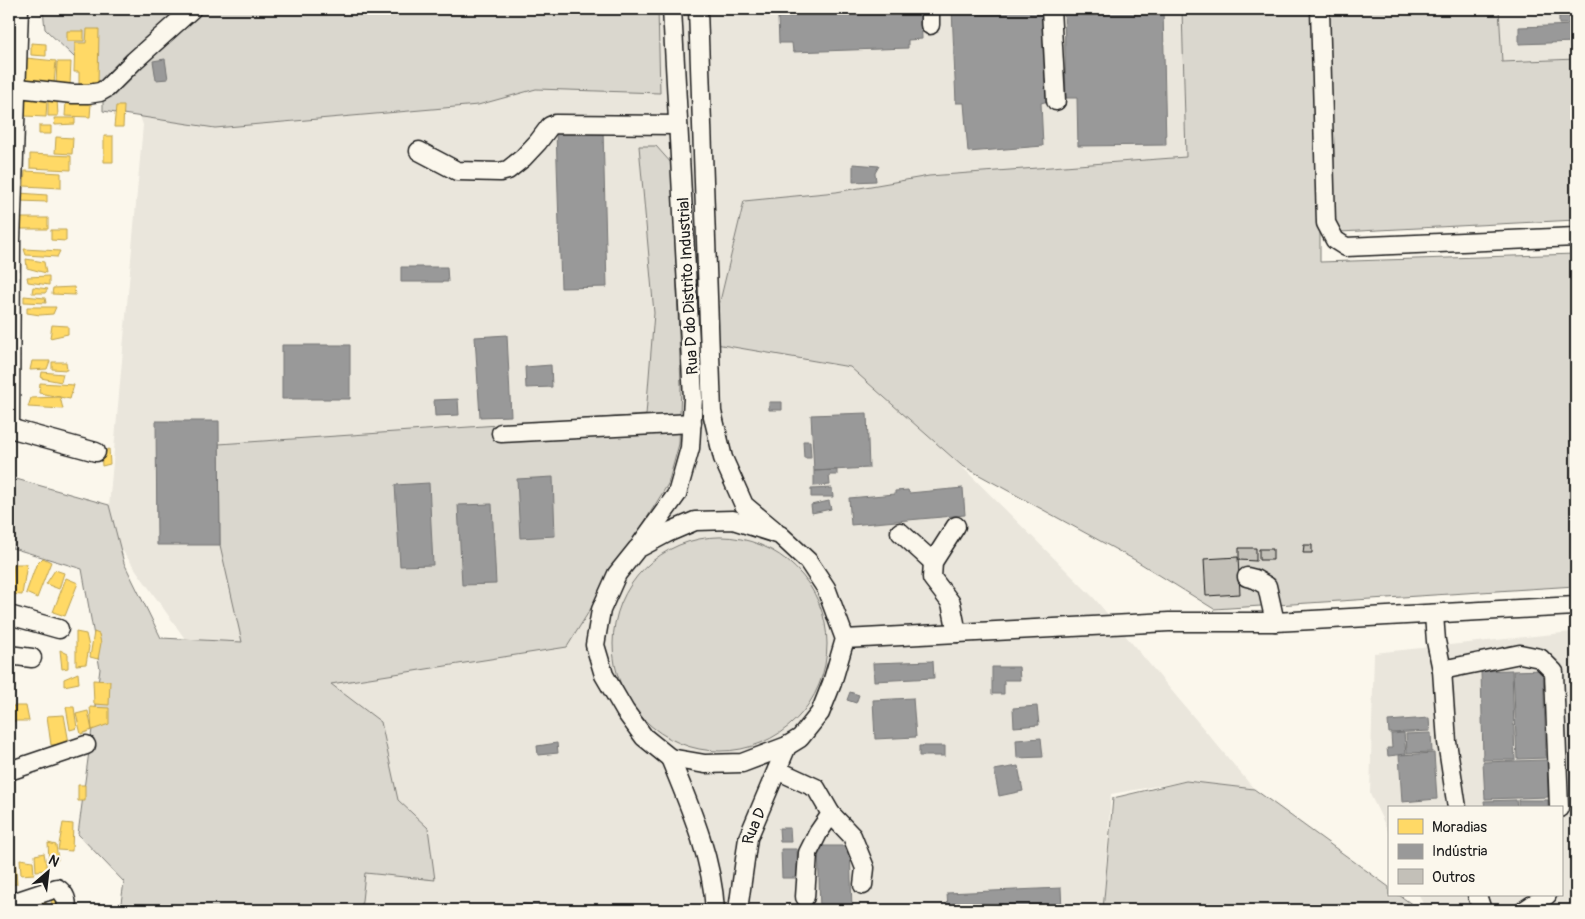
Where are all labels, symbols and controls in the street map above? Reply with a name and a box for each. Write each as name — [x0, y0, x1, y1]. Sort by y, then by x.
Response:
street label: Rua D do Distrito Industrial — [673, 197, 703, 375]
street label: Rua D — [738, 805, 771, 845]
legend — [1388, 806, 1562, 896]
text: Moradias — [1432, 818, 1487, 837]
text: Indústria — [1432, 842, 1488, 861]
north arrow — [22, 846, 72, 896]
text: N — [46, 851, 62, 871]
text: Outros — [1432, 868, 1475, 887]

